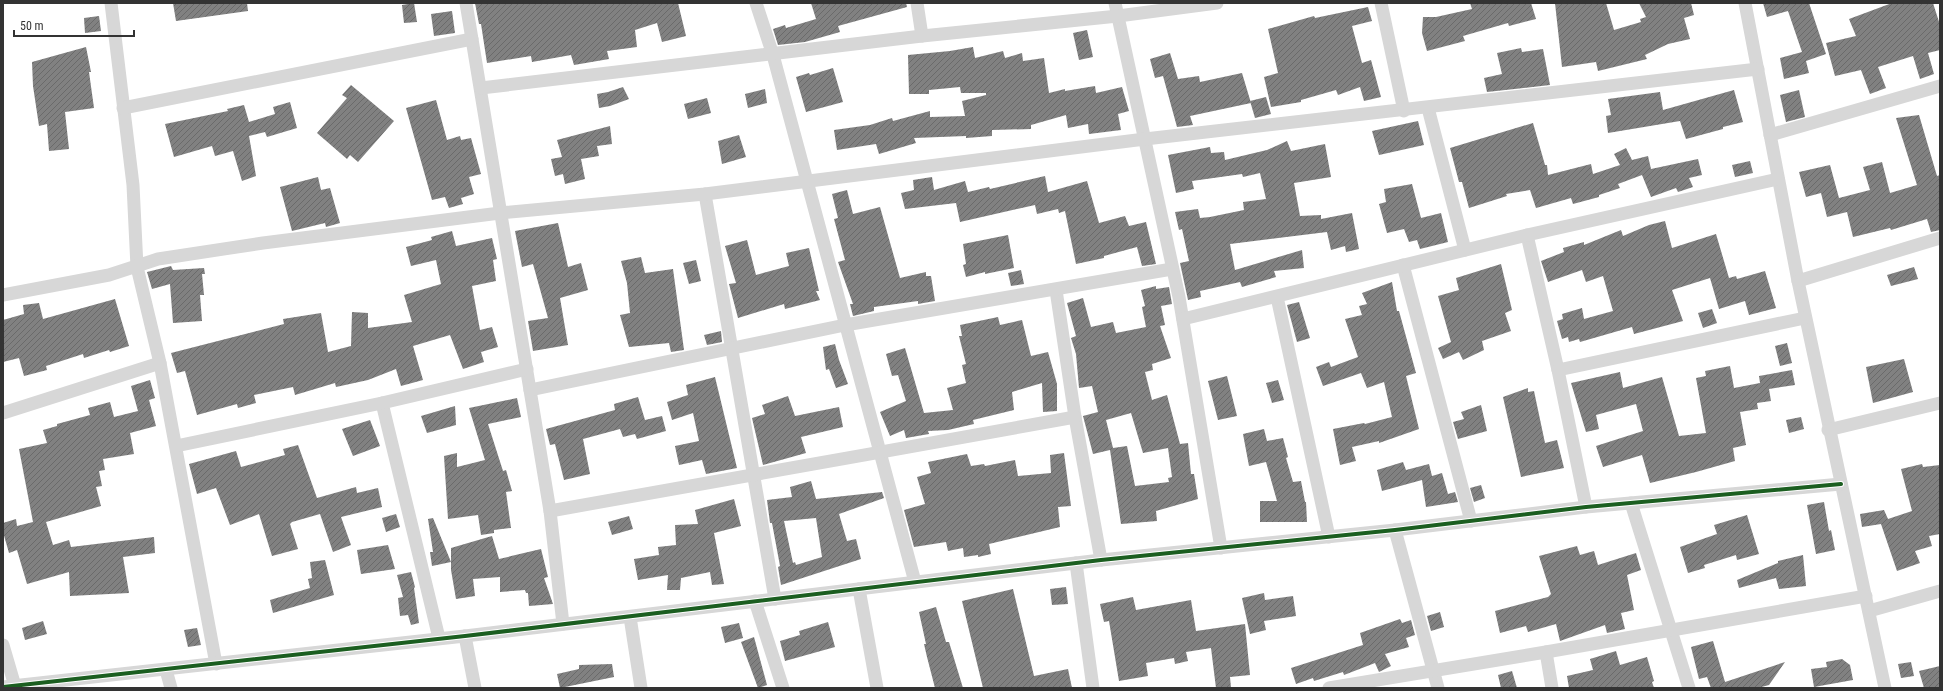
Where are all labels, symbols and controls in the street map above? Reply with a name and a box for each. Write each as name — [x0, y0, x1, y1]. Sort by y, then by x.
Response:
scale bar — [14, 12, 134, 38]
text: 50 m — [20, 19, 44, 33]

